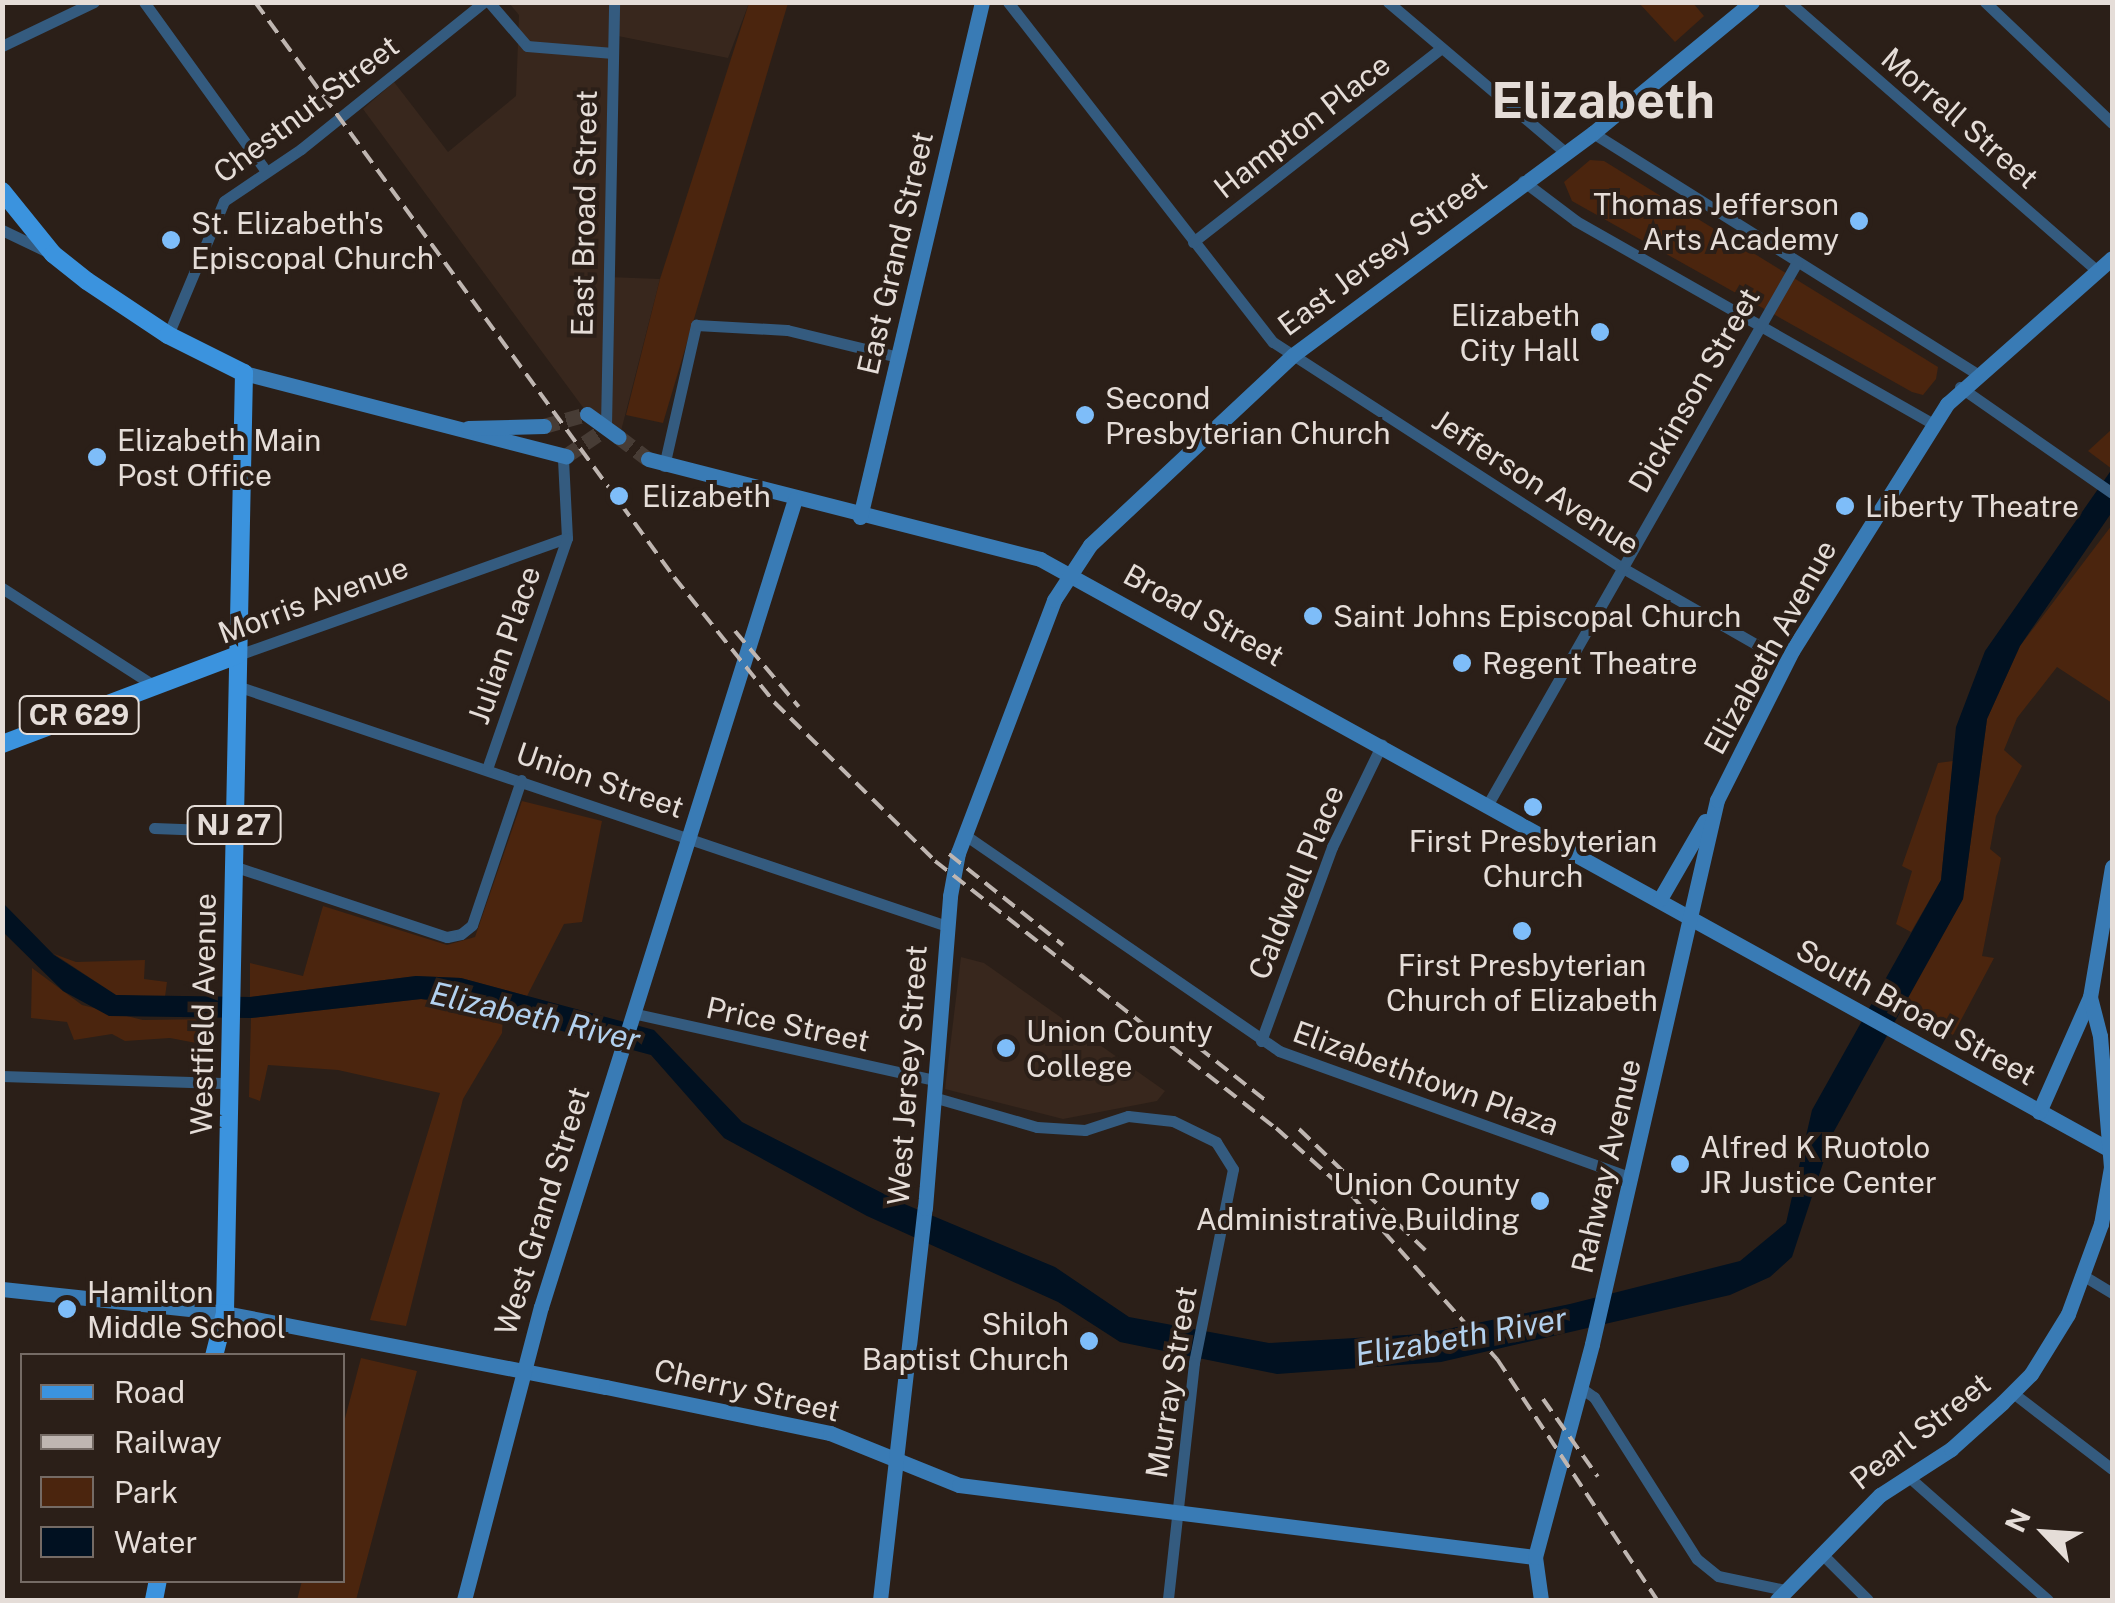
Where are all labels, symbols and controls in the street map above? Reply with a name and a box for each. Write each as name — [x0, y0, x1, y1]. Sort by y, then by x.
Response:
street label: Chestnut Street — [206, 28, 406, 190]
street label: Morrell Street — [1874, 40, 2046, 196]
street label: Hampton Place — [1207, 46, 1397, 206]
district label: Elizabeth — [1491, 70, 1715, 130]
street label: East Broad Street — [564, 89, 604, 337]
street label: East Grand Street — [850, 128, 940, 378]
street label: East Jersey Street — [1271, 163, 1493, 343]
place label: Thomas Jefferson Arts Academy — [1593, 186, 1839, 256]
place label: St. Elizabeth's Episcopal Church — [191, 205, 434, 276]
marker: Thomas Jefferson Arts Academy — [1848, 210, 1870, 232]
marker: St. Elizabeth's Episcopal Church — [160, 229, 182, 251]
street label: Dickinson Street — [1621, 281, 1767, 499]
place label: Elizabeth City Hall — [1451, 297, 1580, 368]
marker: Elizabeth City Hall — [1589, 321, 1611, 343]
place label: Second Presbyterian Church — [1105, 380, 1391, 450]
street label: Jefferson Avenue — [1426, 402, 1646, 562]
marker: Second Presbyterian Church — [1074, 404, 1096, 426]
place label: Elizabeth Main Post Office — [117, 422, 321, 492]
marker: Elizabeth Main Post Office — [86, 446, 108, 468]
place label: Elizabeth — [642, 478, 771, 514]
marker: Elizabeth — [606, 483, 632, 509]
place label: Liberty Theatre — [1865, 488, 2079, 524]
marker: Liberty Theatre — [1834, 495, 1856, 517]
street label: Elizabeth Avenue — [1696, 534, 1844, 760]
street label: Morris Avenue — [213, 549, 413, 651]
street label: Broad Street — [1118, 556, 1290, 674]
street label: Julian Place — [460, 561, 548, 729]
place label: Saint Johns Episcopal Church — [1333, 598, 1741, 634]
marker: Saint Johns Episcopal Church — [1302, 605, 1324, 627]
place label: Regent Theatre — [1482, 645, 1697, 681]
marker: Regent Theatre — [1451, 652, 1473, 674]
road number: CR 629 — [17, 692, 142, 738]
street label: Union Street — [511, 735, 689, 825]
street label: Caldwell Place — [1241, 780, 1351, 984]
marker: First Presbyterian Church — [1522, 796, 1544, 818]
road number: NJ 27 — [186, 802, 282, 848]
place label: First Presbyterian Church — [1409, 823, 1657, 894]
street label: Westfield Avenue — [183, 893, 223, 1135]
marker: First Presbyterian Church of Elizabeth — [1511, 920, 1533, 942]
street label: South Broad Street — [1790, 931, 2042, 1093]
street label: West Jersey Street — [880, 943, 934, 1207]
place label: First Presbyterian Church of Elizabeth — [1386, 947, 1658, 1018]
water label: Elizabeth River — [426, 974, 644, 1060]
street label: Price Street — [703, 989, 873, 1059]
place label: Union County College — [1026, 1013, 1213, 1084]
street label: Elizabethtown Plaza — [1288, 1013, 1564, 1143]
marker: Union County College — [995, 1037, 1017, 1059]
street label: Rahway Avenue — [1564, 1055, 1648, 1277]
street label: West Grand Street — [487, 1082, 597, 1340]
place label: Alfred K Ruotolo JR Justice Center — [1700, 1129, 1937, 1200]
marker: Alfred K Ruotolo JR Justice Center — [1669, 1153, 1691, 1175]
place label: Union County Administrative Building — [1195, 1166, 1520, 1236]
marker: Union County Administrative Building — [1529, 1190, 1551, 1212]
place label: Hamilton Middle School — [87, 1274, 286, 1344]
street label: Murray Street — [1138, 1283, 1204, 1481]
marker: Hamilton Middle School — [56, 1298, 78, 1320]
water label: Elizabeth River — [1352, 1299, 1570, 1375]
place label: Shiloh Baptist Church — [862, 1306, 1069, 1376]
marker: Shiloh Baptist Church — [1078, 1330, 1100, 1352]
street label: Cherry Street — [650, 1351, 844, 1429]
legend — [20, 1353, 345, 1583]
street label: Pearl Street — [1843, 1365, 1997, 1497]
text: Road — [114, 1374, 185, 1410]
text: Railway — [114, 1424, 222, 1460]
text: Park — [114, 1474, 178, 1510]
north arrow — [1995, 1483, 2095, 1583]
text: N — [1998, 1503, 2037, 1537]
text: Water — [114, 1524, 197, 1560]

